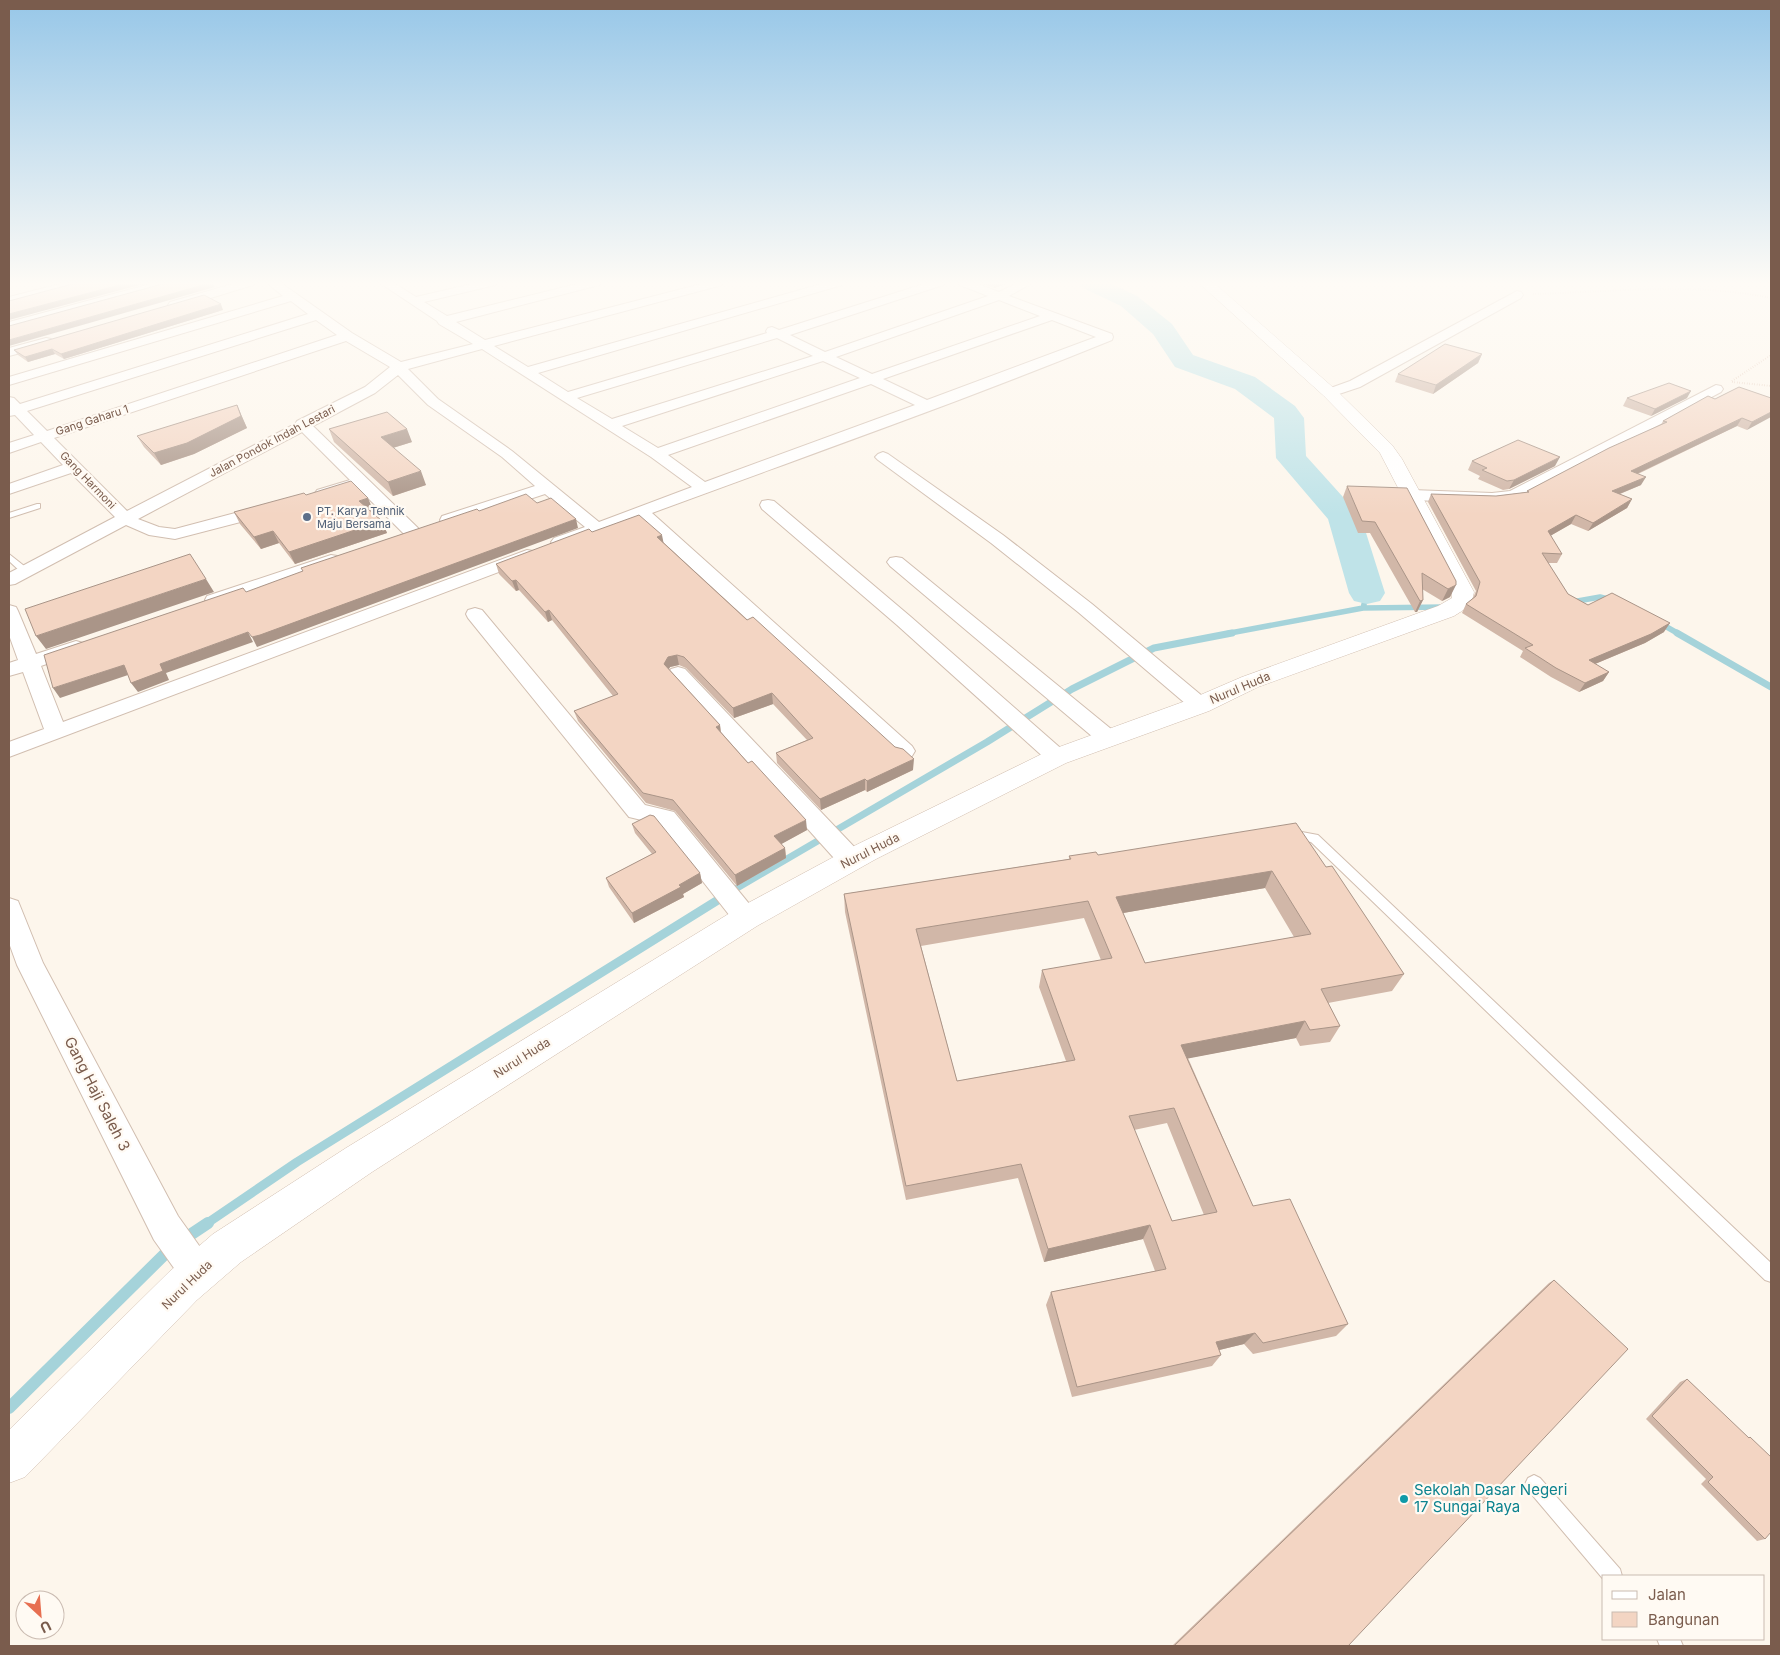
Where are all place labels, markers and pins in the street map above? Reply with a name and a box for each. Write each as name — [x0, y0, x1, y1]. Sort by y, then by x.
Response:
place label: PT. Karya Tehnik Maju Bersama — [317, 504, 405, 531]
marker: PT. Karya Tehnik Maju Bersama — [301, 511, 313, 523]
place label: Sekolah Dasar Negeri 17 Sungai Raya — [1414, 1480, 1567, 1516]
marker: Sekolah Dasar Negeri 17 Sungai Raya — [1398, 1493, 1410, 1505]

